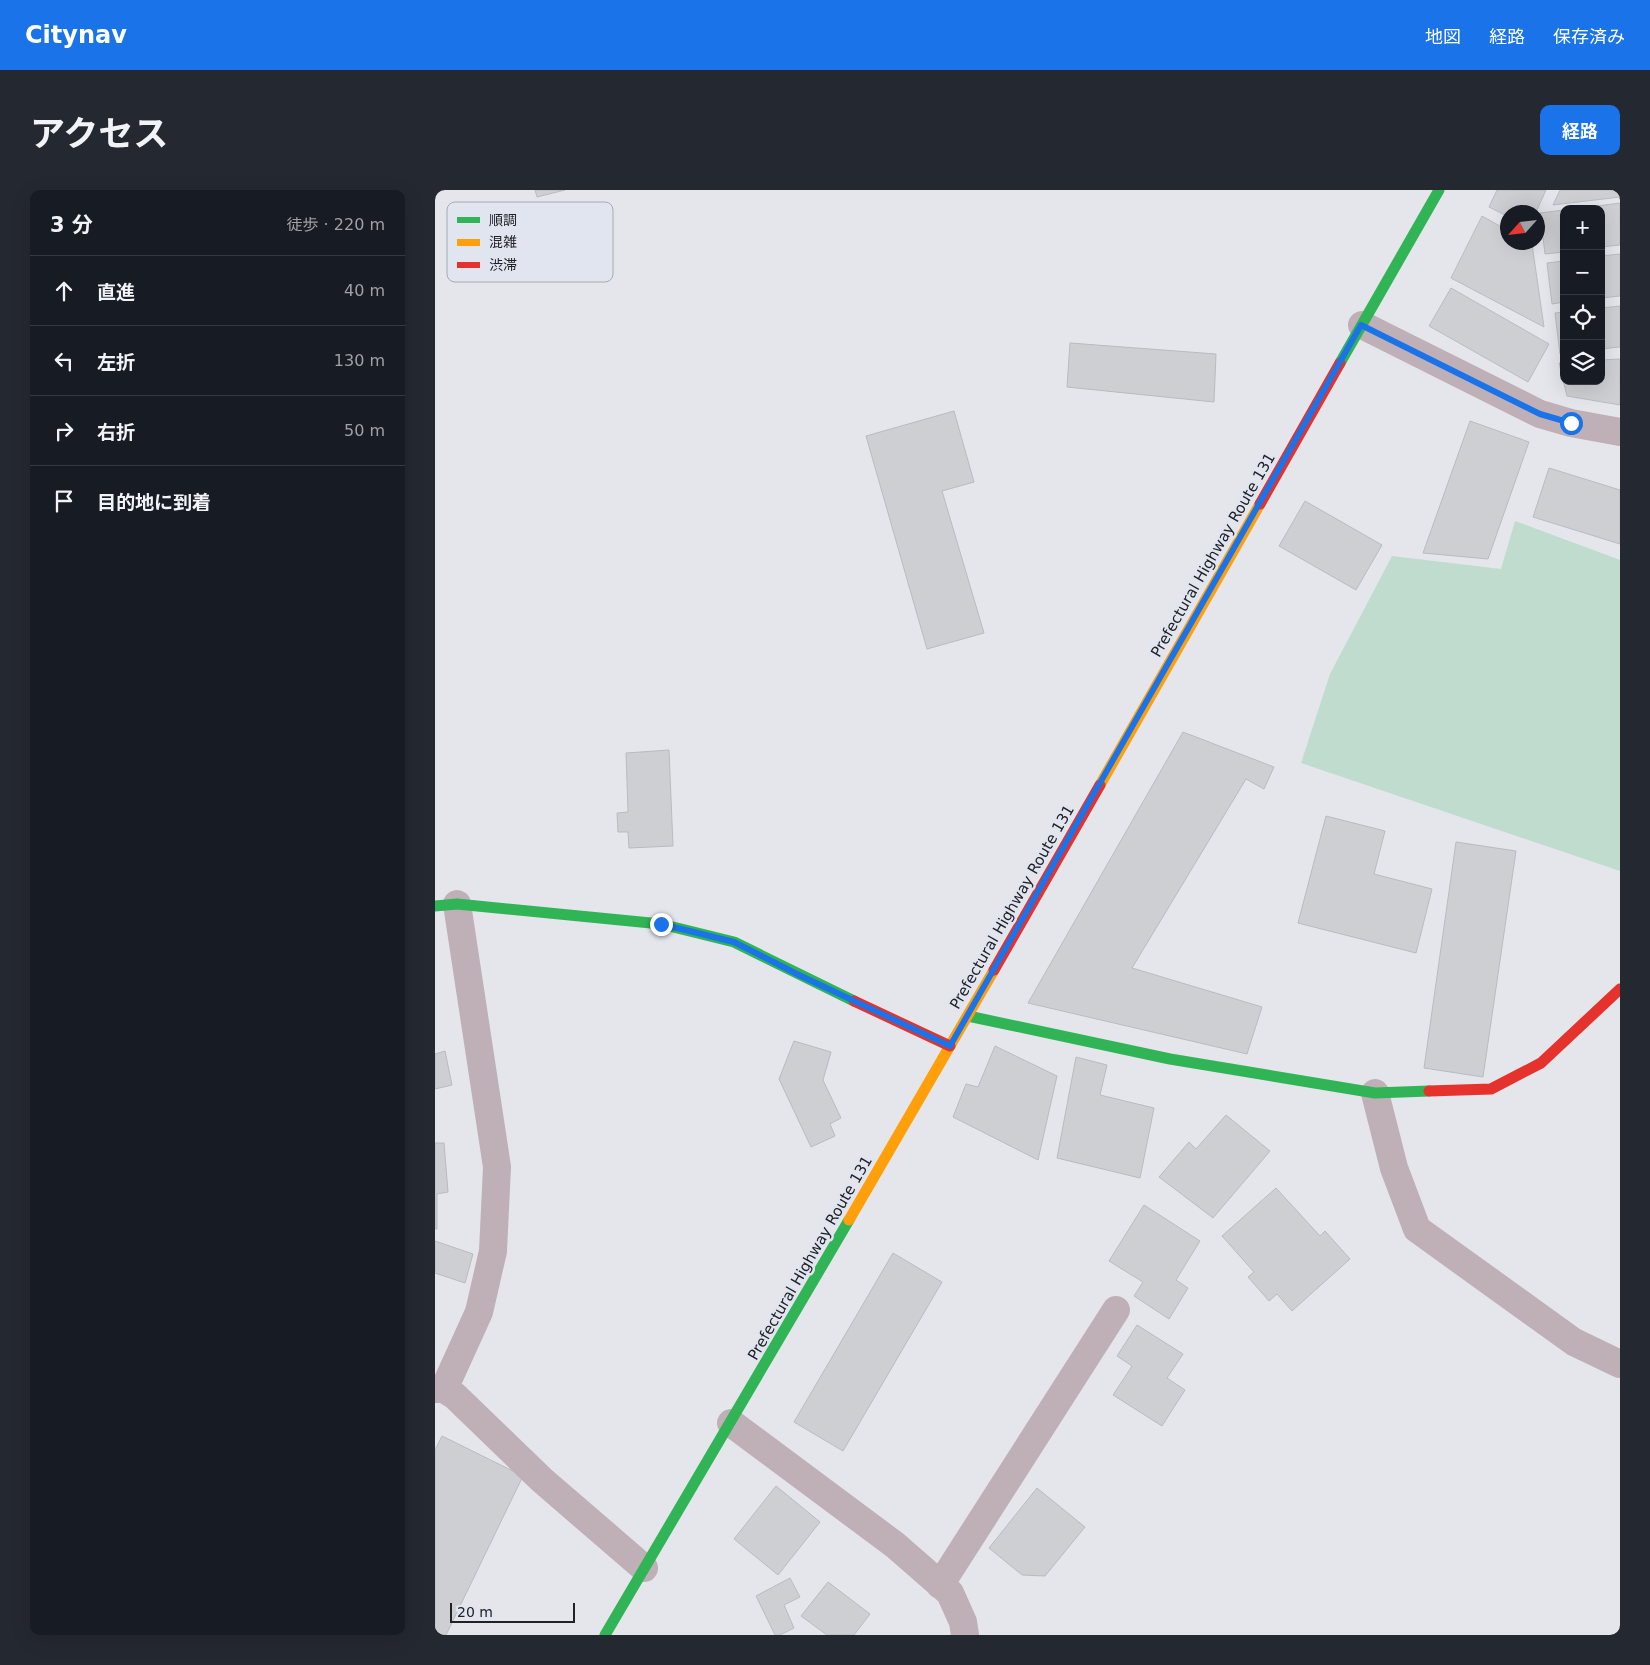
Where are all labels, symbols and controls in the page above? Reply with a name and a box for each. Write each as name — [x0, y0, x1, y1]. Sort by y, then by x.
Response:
text: Citynav — [25, 21, 127, 49]
text: 地図 — [1425, 26, 1461, 47]
text: 経路 — [1489, 26, 1525, 47]
text: 保存済み — [1553, 26, 1625, 47]
button: 経路 — [1540, 105, 1620, 155]
text: アクセス — [30, 114, 168, 154]
legend — [447, 202, 613, 282]
north arrow — [1500, 205, 1545, 250]
map controls — [1560, 205, 1605, 385]
button: + — [1560, 205, 1605, 250]
text: 順調 — [489, 212, 517, 228]
text: 3 分 — [50, 213, 93, 237]
text: 徒歩 · 220 m — [287, 215, 385, 234]
text: 混雑 — [489, 234, 517, 250]
button: − — [1560, 250, 1605, 295]
text: 渋滞 — [489, 257, 517, 273]
icon: ahead — [50, 277, 78, 305]
text: 直進 — [97, 281, 135, 303]
text: 40 m — [344, 281, 385, 300]
button: locate — [1560, 295, 1605, 340]
button: layers — [1560, 340, 1605, 385]
icon: left — [50, 347, 78, 375]
text: 左折 — [97, 351, 135, 373]
text: 130 m — [334, 351, 385, 370]
route start — [1560, 412, 1583, 435]
icon: right — [50, 417, 78, 445]
text: 右折 — [97, 421, 135, 443]
text: 50 m — [344, 421, 385, 440]
street label: Prefectural Highway Route 131 — [1147, 450, 1279, 660]
icon: arrive — [50, 487, 78, 515]
text: 目的地に到着 — [97, 491, 211, 513]
street label: Prefectural Highway Route 131 — [946, 802, 1078, 1012]
route end — [650, 913, 673, 936]
street label: Prefectural Highway Route 131 — [744, 1153, 876, 1363]
scale bar — [450, 1600, 575, 1623]
text: 20 m — [457, 1604, 493, 1620]

